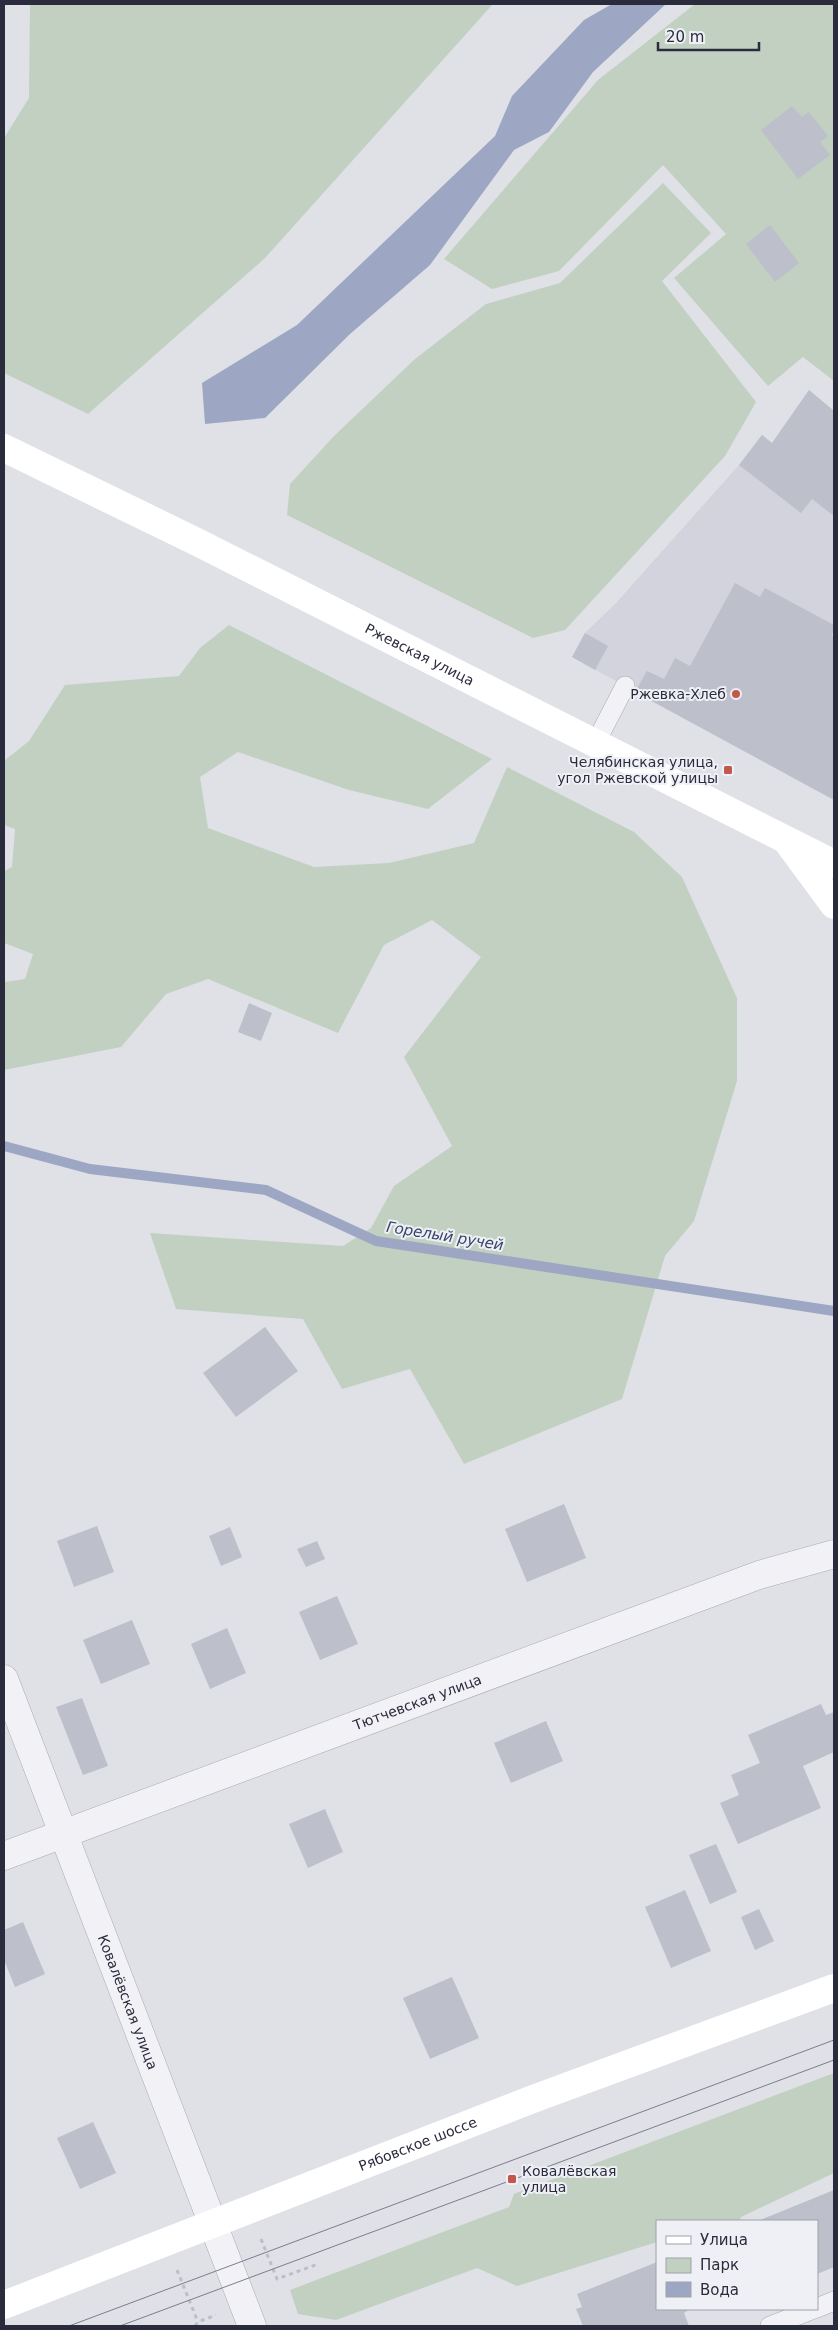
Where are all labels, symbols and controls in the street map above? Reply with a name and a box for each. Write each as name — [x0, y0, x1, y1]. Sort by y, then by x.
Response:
scale bar — [658, 20, 759, 52]
text: 20 m — [666, 28, 704, 46]
street label: Ржевская улица — [362, 620, 477, 689]
place label: Ржевка-Хлеб — [630, 686, 726, 702]
marker: Ржевка-Хлеб — [730, 688, 742, 700]
place label: Челябинская улица, угол Ржевской улицы — [557, 754, 718, 786]
marker: Челябинская улица, угол Ржевской улицы — [722, 764, 734, 776]
water label: Горелый ручей — [385, 1218, 505, 1254]
street label: Тютчевская улица — [350, 1671, 484, 1734]
street label: Ковалёвская улица — [95, 1932, 161, 2072]
street label: Рябовское шоссе — [356, 2114, 479, 2174]
place label: Ковалёвская улица — [522, 2163, 616, 2195]
marker: Ковалёвская улица — [506, 2173, 518, 2185]
legend — [656, 2220, 818, 2310]
text: Улица — [700, 2231, 748, 2249]
text: Парк — [700, 2256, 739, 2274]
text: Вода — [700, 2281, 739, 2299]

